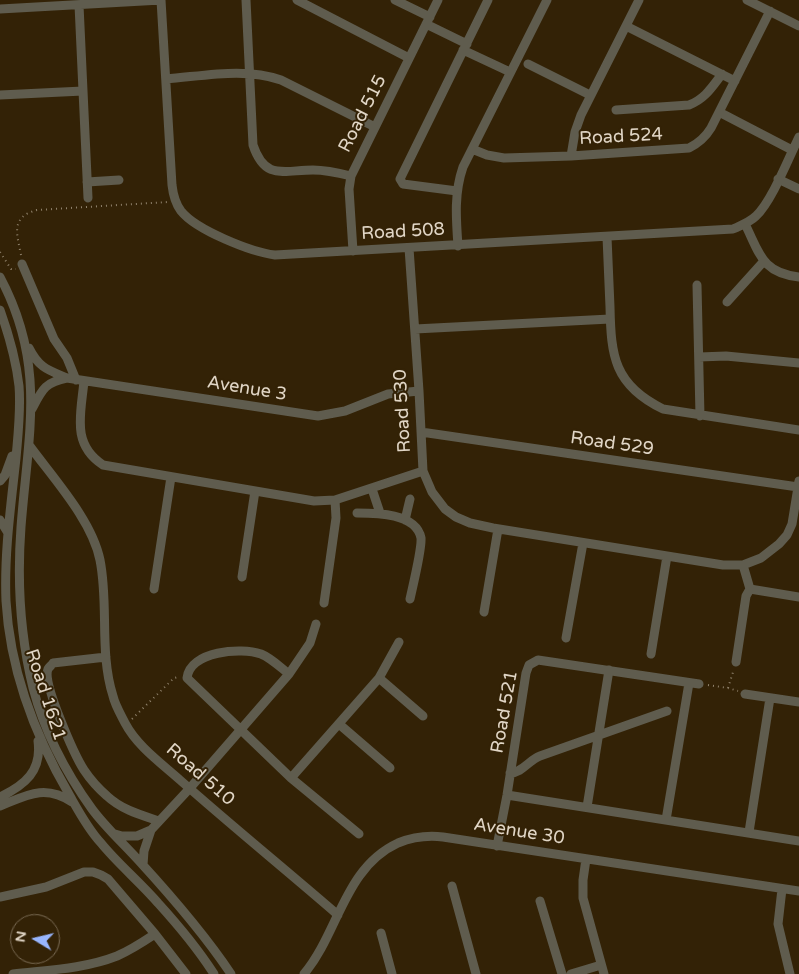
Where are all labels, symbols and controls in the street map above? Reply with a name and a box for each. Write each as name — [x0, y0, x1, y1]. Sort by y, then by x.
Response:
street label: Road 515 — [334, 72, 392, 156]
street label: Road 524 — [579, 124, 663, 150]
street label: Road 508 — [361, 219, 445, 245]
street label: Road 530 — [390, 369, 416, 453]
street label: Avenue 3 — [206, 372, 288, 406]
street label: Road 529 — [569, 427, 655, 461]
street label: Road 1621 — [20, 646, 70, 744]
street label: Road 521 — [487, 669, 523, 755]
street label: Road 510 — [161, 739, 239, 811]
street label: Avenue 30 — [472, 814, 566, 850]
north arrow — [10, 914, 60, 964]
text: N — [11, 930, 30, 944]

